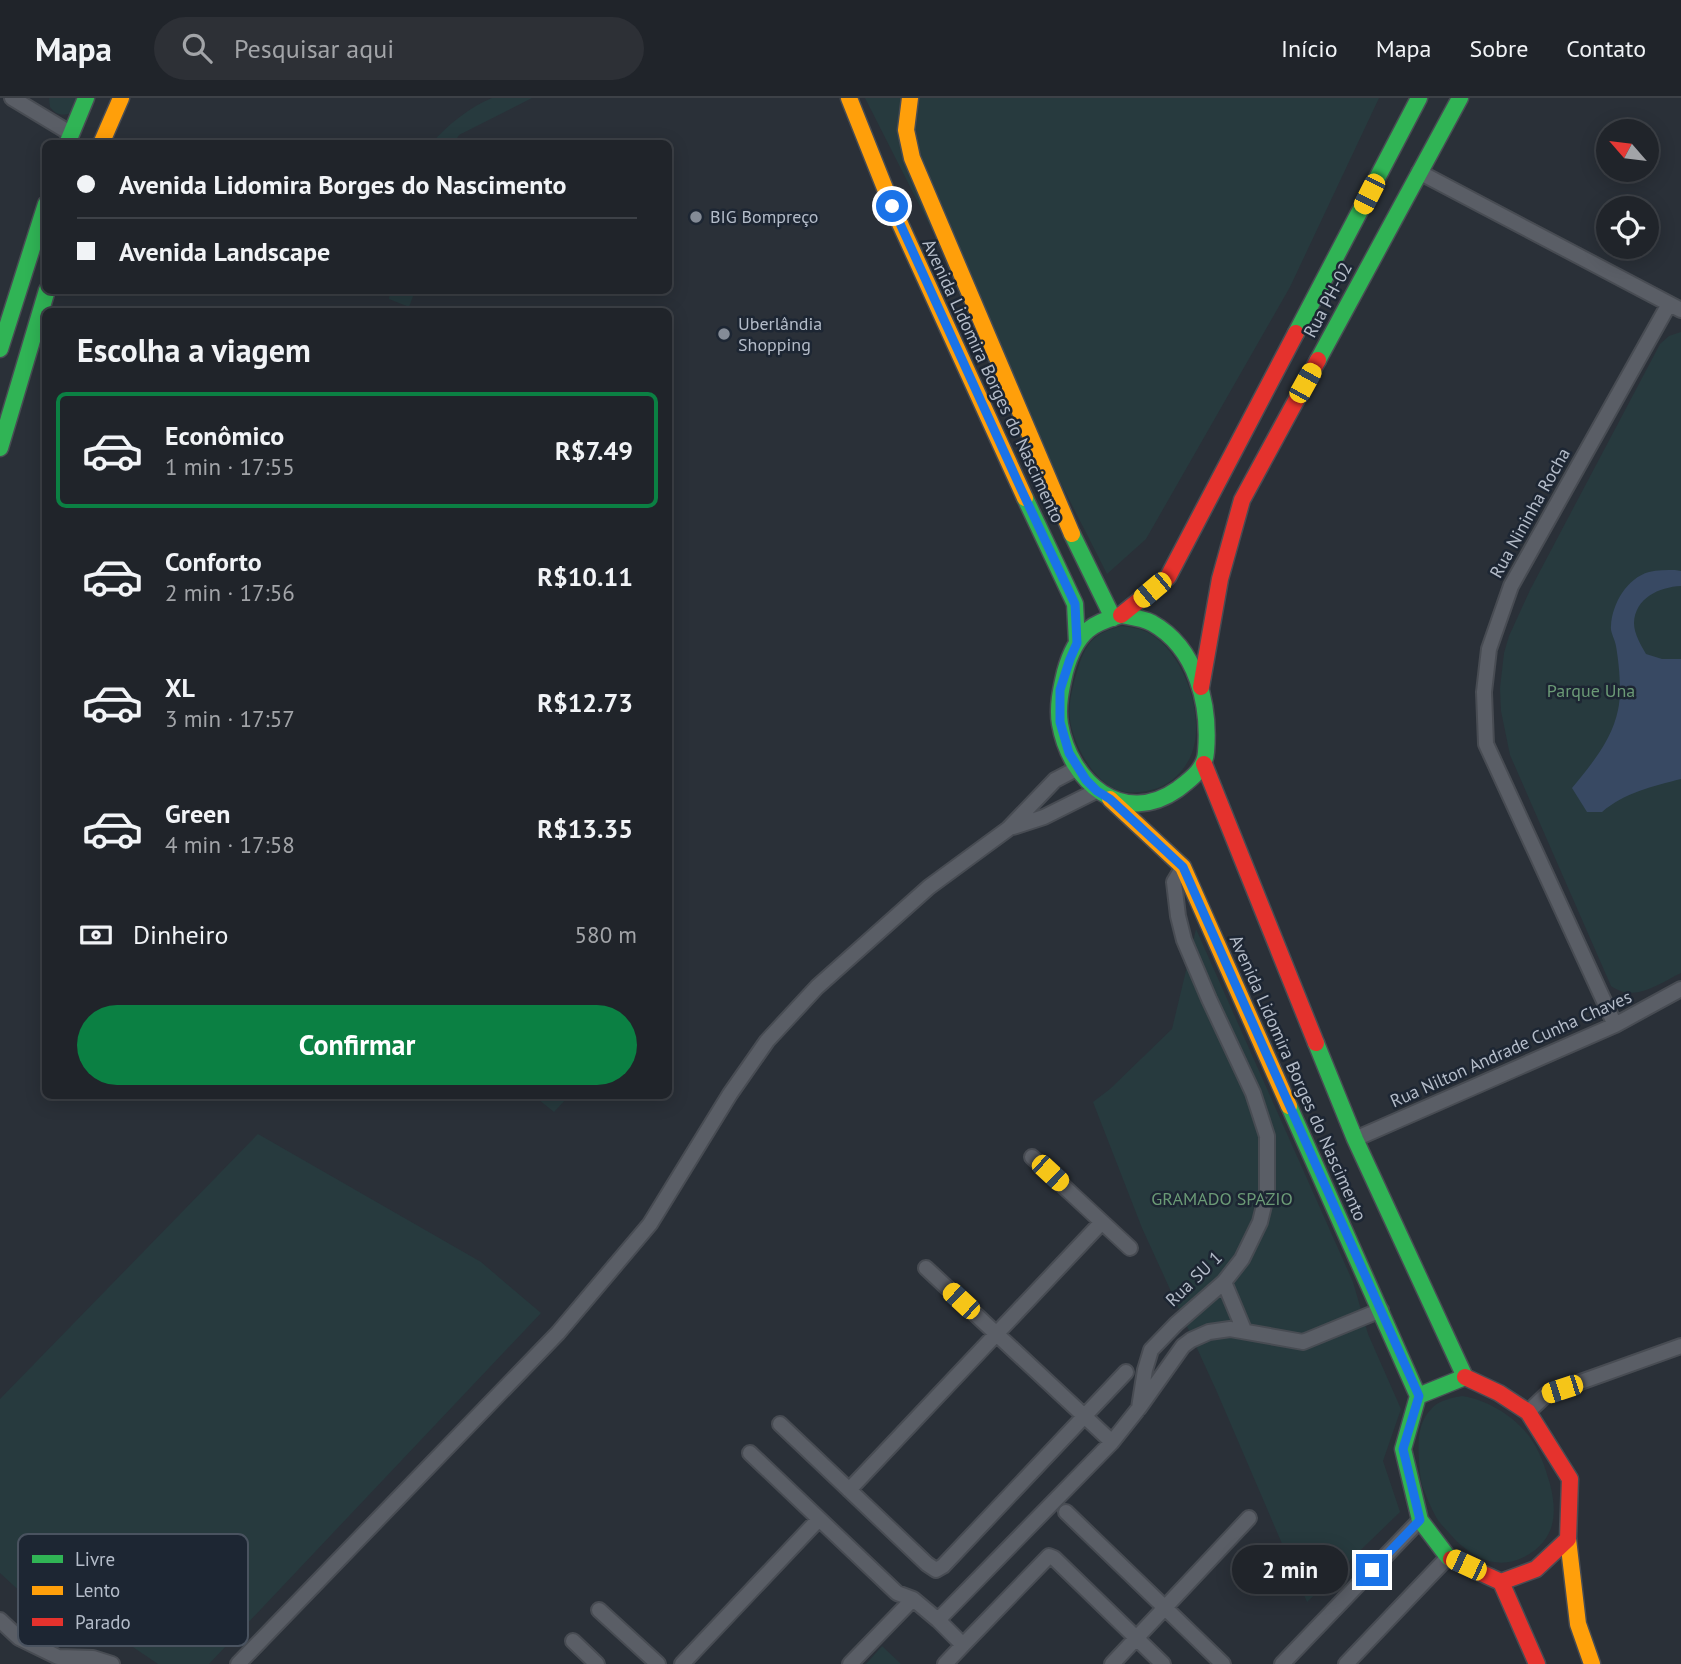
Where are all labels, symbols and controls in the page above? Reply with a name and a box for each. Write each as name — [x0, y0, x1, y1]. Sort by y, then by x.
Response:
search box — [154, 17, 644, 80]
text: Mapa — [35, 27, 112, 70]
icon: search — [178, 29, 216, 67]
text: Pesquisar aqui — [234, 32, 394, 65]
text: Início — [1281, 33, 1338, 64]
text: Mapa — [1376, 33, 1431, 64]
text: Sobre — [1469, 33, 1528, 64]
text: Contato — [1566, 33, 1646, 64]
north arrow — [1596, 119, 1659, 182]
map controls — [1596, 119, 1659, 259]
text: Avenida Lidomira Borges do Nascimento — [119, 168, 566, 201]
car — [1351, 171, 1388, 217]
route start — [876, 190, 908, 222]
button: locate — [1596, 196, 1659, 259]
place label: BIG Bompreço — [710, 205, 819, 228]
marker: BIG Bompreço — [688, 209, 704, 225]
text: Avenida Landscape — [119, 235, 330, 268]
street label: Avenida Lidomira Borges do Nascimento — [917, 235, 1070, 526]
street label: Rua PH-02 — [1298, 258, 1357, 341]
place label: Uberlândia Shopping — [738, 312, 822, 356]
marker: Uberlândia Shopping — [716, 326, 732, 342]
text: Escolha a viagem — [77, 329, 311, 371]
car — [1286, 360, 1325, 406]
icon: car — [81, 419, 144, 482]
text: Econômico — [165, 419, 284, 452]
text: R$7.49 — [555, 434, 633, 467]
street label: Rua Nininha Rocha — [1484, 444, 1575, 582]
text: 1 min · 17:55 — [165, 452, 295, 481]
icon: car — [81, 545, 144, 608]
text: Conforto — [165, 545, 262, 578]
text: R$10.11 — [537, 560, 633, 593]
car — [1130, 568, 1175, 612]
text: 2 min · 17:56 — [165, 578, 295, 607]
icon: car — [81, 671, 144, 734]
text: XL — [165, 671, 195, 704]
park label: Parque Una — [1547, 679, 1635, 702]
text: R$12.73 — [537, 686, 633, 719]
text: 3 min · 17:57 — [165, 704, 295, 733]
icon: car — [81, 797, 144, 860]
text: Green — [165, 797, 230, 830]
text: R$13.35 — [537, 812, 633, 845]
text: 4 min · 17:58 — [165, 830, 295, 859]
icon: cash — [77, 916, 115, 954]
text: Dinheiro — [133, 918, 228, 951]
text: 580 m — [575, 920, 637, 949]
street label: Avenida Lidomira Borges do Nascimento — [1225, 931, 1372, 1224]
street label: Rua Nilton Andrade Cunha Chaves — [1386, 985, 1635, 1112]
button: Confirmar — [77, 1005, 637, 1085]
car — [1028, 1151, 1073, 1195]
park label: GRAMADO SPAZIO — [1151, 1187, 1293, 1210]
street label: Rua SU 1 — [1161, 1246, 1227, 1311]
car — [939, 1279, 984, 1323]
car — [1539, 1373, 1586, 1405]
legend — [18, 1534, 248, 1646]
callout: 2 min — [1232, 1546, 1348, 1594]
text: Livre — [75, 1547, 115, 1571]
car — [1443, 1547, 1490, 1583]
route end — [1356, 1554, 1388, 1586]
text: 2 min — [1262, 1555, 1318, 1584]
text: Lento — [75, 1578, 120, 1602]
text: Parado — [75, 1610, 131, 1634]

